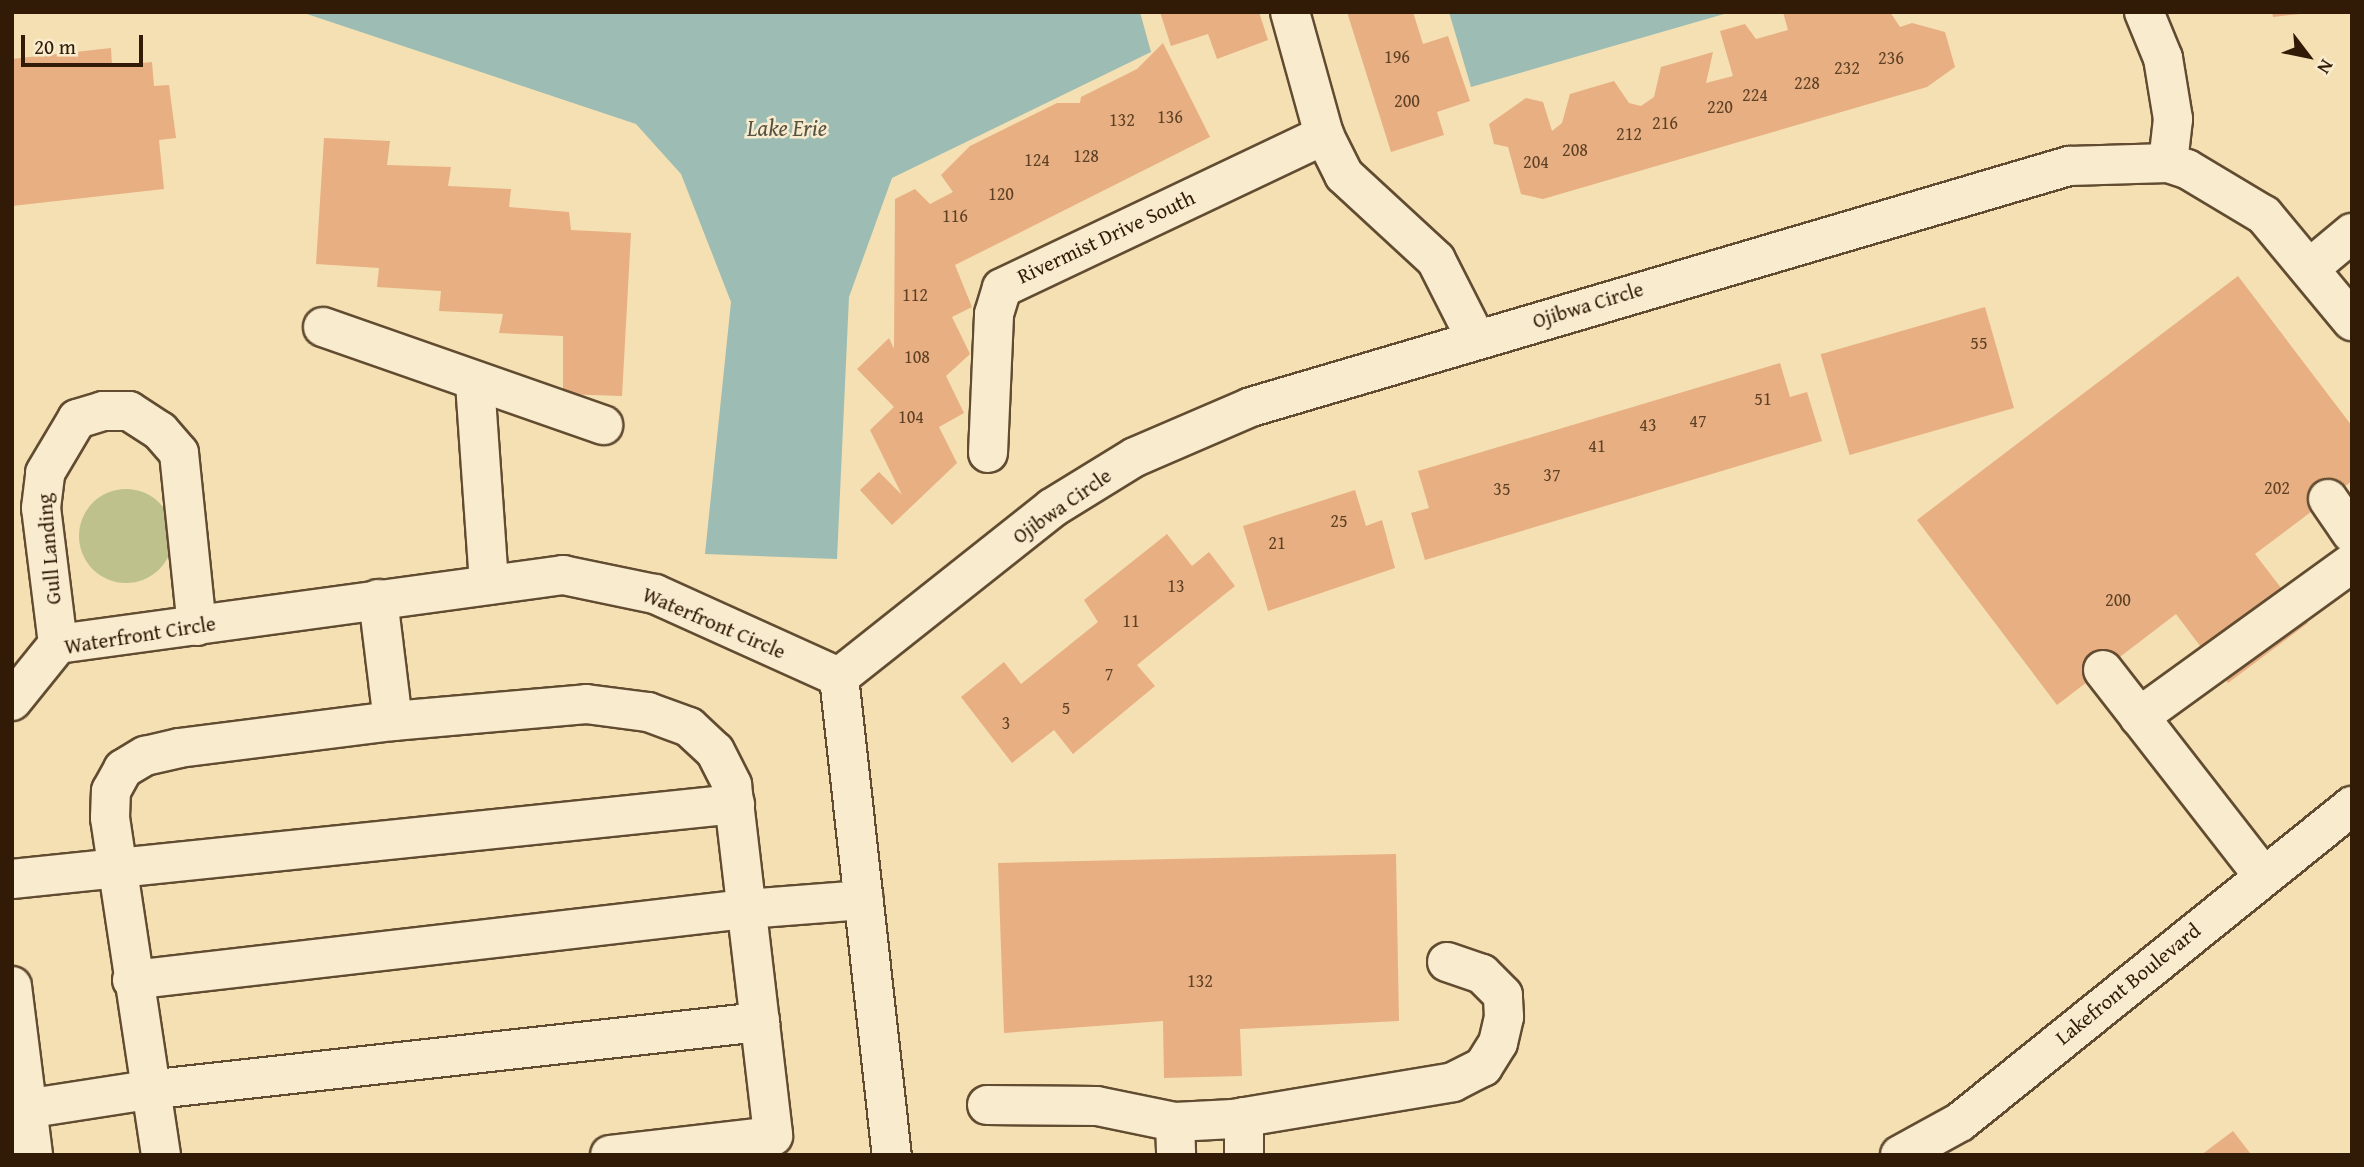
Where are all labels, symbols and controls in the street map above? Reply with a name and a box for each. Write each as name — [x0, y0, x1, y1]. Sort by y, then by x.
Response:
scale bar — [24, 21, 147, 65]
north arrow — [2273, 21, 2343, 91]
text: 20 m — [34, 31, 76, 62]
house number: 196 — [1384, 46, 1410, 68]
house number: 236 — [1878, 47, 1904, 69]
text: N — [2311, 54, 2341, 80]
house number: 232 — [1834, 57, 1860, 79]
house number: 228 — [1794, 72, 1820, 94]
house number: 224 — [1742, 84, 1768, 106]
house number: 200 — [1394, 90, 1420, 112]
house number: 220 — [1707, 96, 1733, 118]
house number: 136 — [1157, 106, 1183, 128]
house number: 132 — [1109, 109, 1135, 131]
house number: 216 — [1652, 112, 1678, 134]
water label: Lake Erie — [747, 114, 827, 142]
house number: 212 — [1616, 123, 1642, 145]
house number: 208 — [1562, 139, 1588, 161]
house number: 128 — [1073, 145, 1099, 167]
house number: 124 — [1024, 149, 1050, 171]
house number: 204 — [1523, 151, 1549, 173]
house number: 120 — [988, 183, 1014, 205]
street label: Rivermist Drive South — [1013, 185, 1199, 289]
house number: 116 — [942, 205, 968, 227]
street label: Ojibwa Circle — [1529, 276, 1647, 334]
house number: 112 — [902, 284, 928, 306]
house number: 55 — [1970, 332, 1988, 354]
house number: 108 — [904, 346, 930, 368]
house number: 51 — [1754, 388, 1772, 410]
house number: 104 — [898, 406, 924, 428]
house number: 47 — [1689, 410, 1707, 432]
house number: 43 — [1639, 414, 1657, 436]
house number: 41 — [1588, 435, 1606, 457]
street label: Ojibwa Circle — [1008, 463, 1116, 549]
house number: 37 — [1543, 464, 1561, 486]
house number: 202 — [2264, 477, 2290, 499]
house number: 35 — [1493, 478, 1511, 500]
street label: Gull Landing — [32, 492, 66, 606]
house number: 25 — [1330, 510, 1348, 532]
house number: 21 — [1268, 532, 1286, 554]
house number: 13 — [1167, 575, 1185, 597]
street label: Waterfront Circle — [639, 582, 789, 664]
house number: 200 — [2105, 589, 2131, 611]
house number: 11 — [1122, 610, 1140, 632]
street label: Waterfront Circle — [63, 611, 217, 659]
house number: 7 — [1105, 663, 1113, 685]
house number: 5 — [1062, 697, 1070, 719]
house number: 3 — [1002, 712, 1010, 734]
street label: Lakefront Boulevard — [2050, 918, 2206, 1050]
house number: 132 — [1187, 970, 1213, 992]

